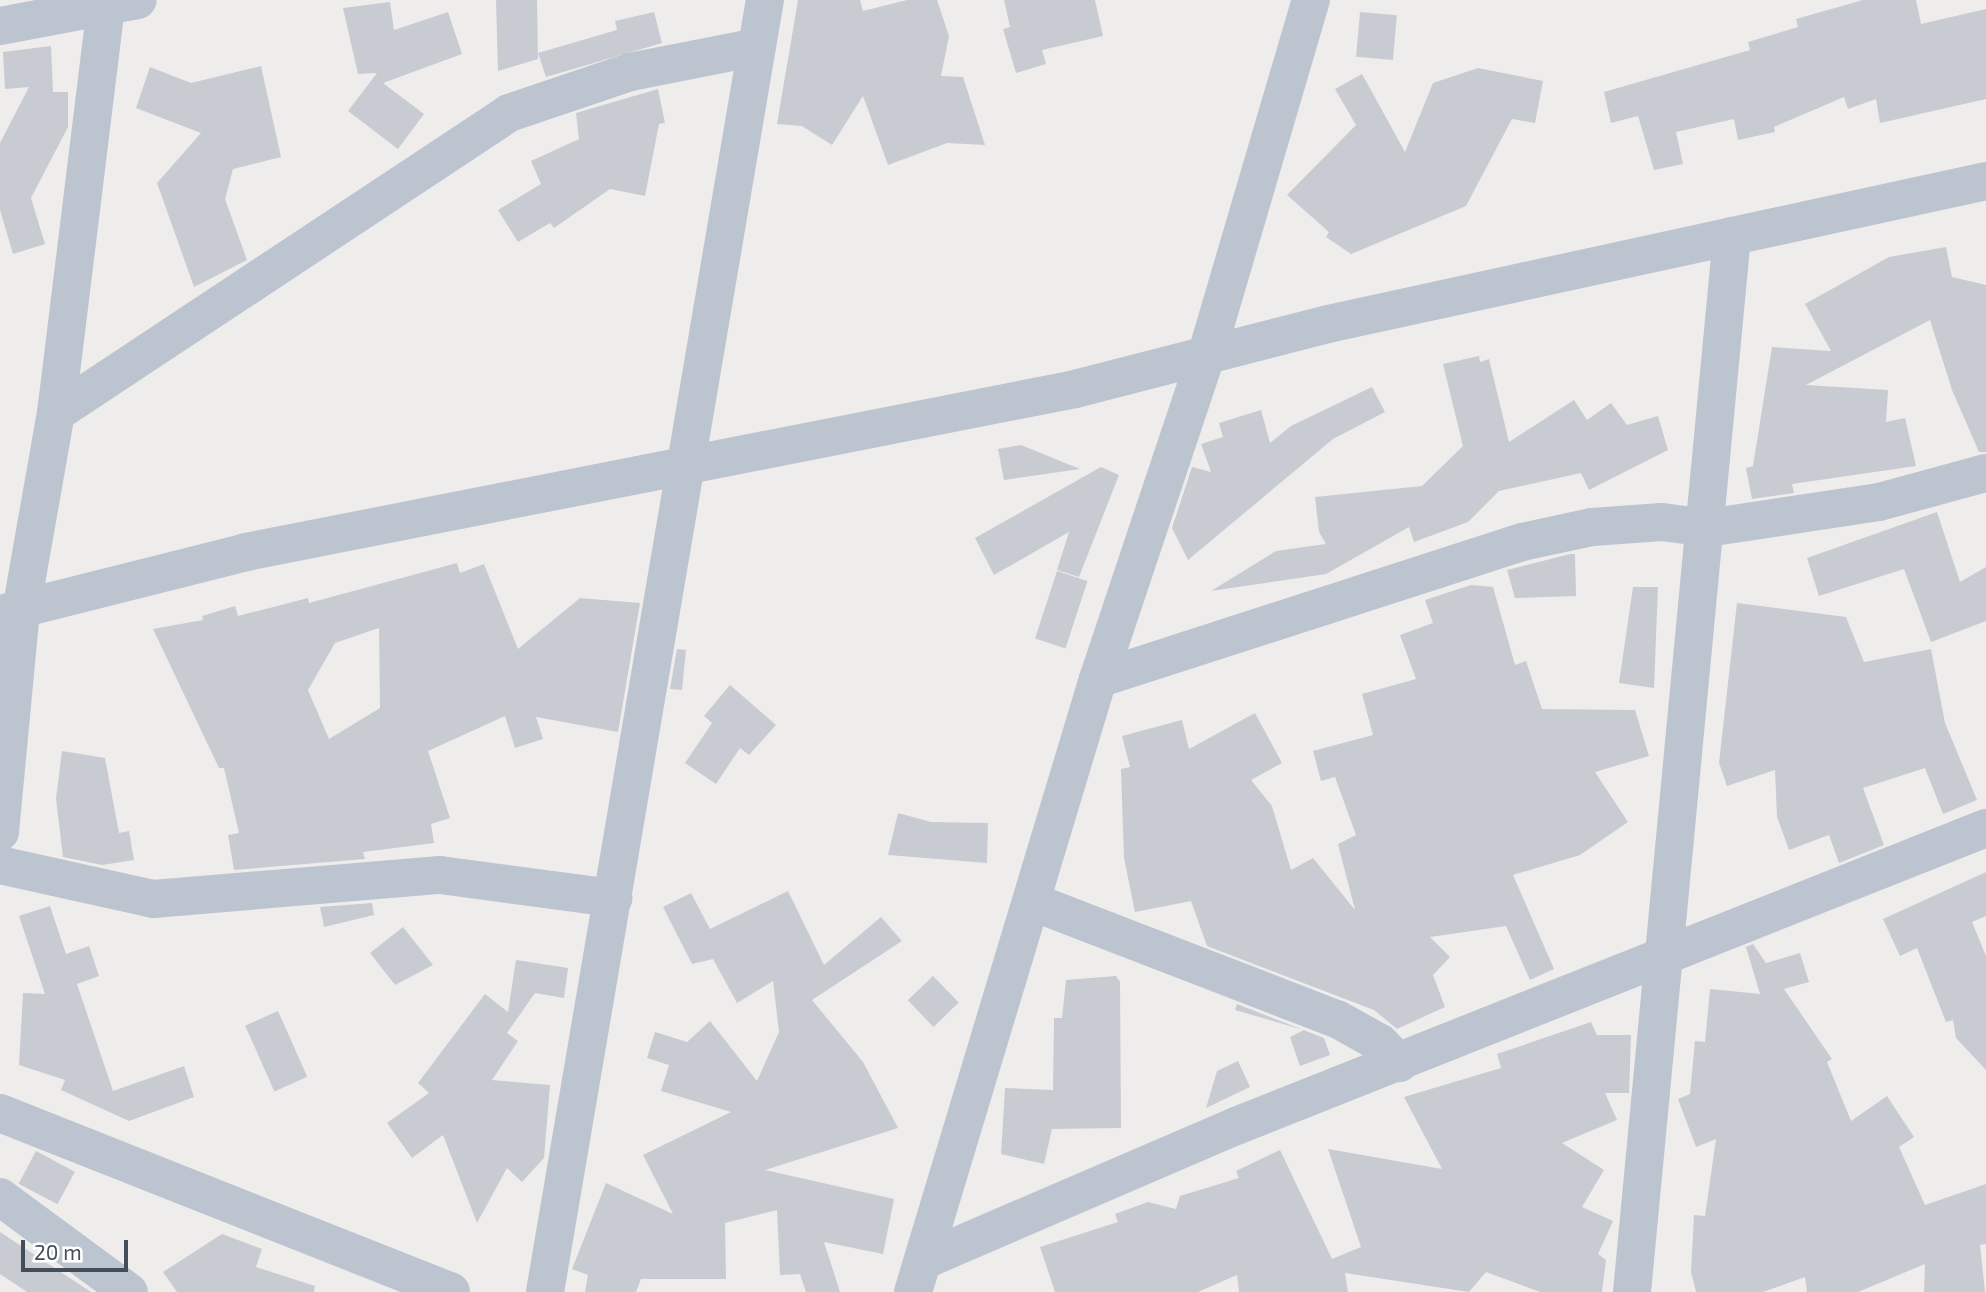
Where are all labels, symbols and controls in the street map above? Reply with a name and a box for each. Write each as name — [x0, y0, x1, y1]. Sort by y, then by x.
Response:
scale bar — [24, 1226, 131, 1270]
text: 20 m — [34, 1239, 82, 1264]

